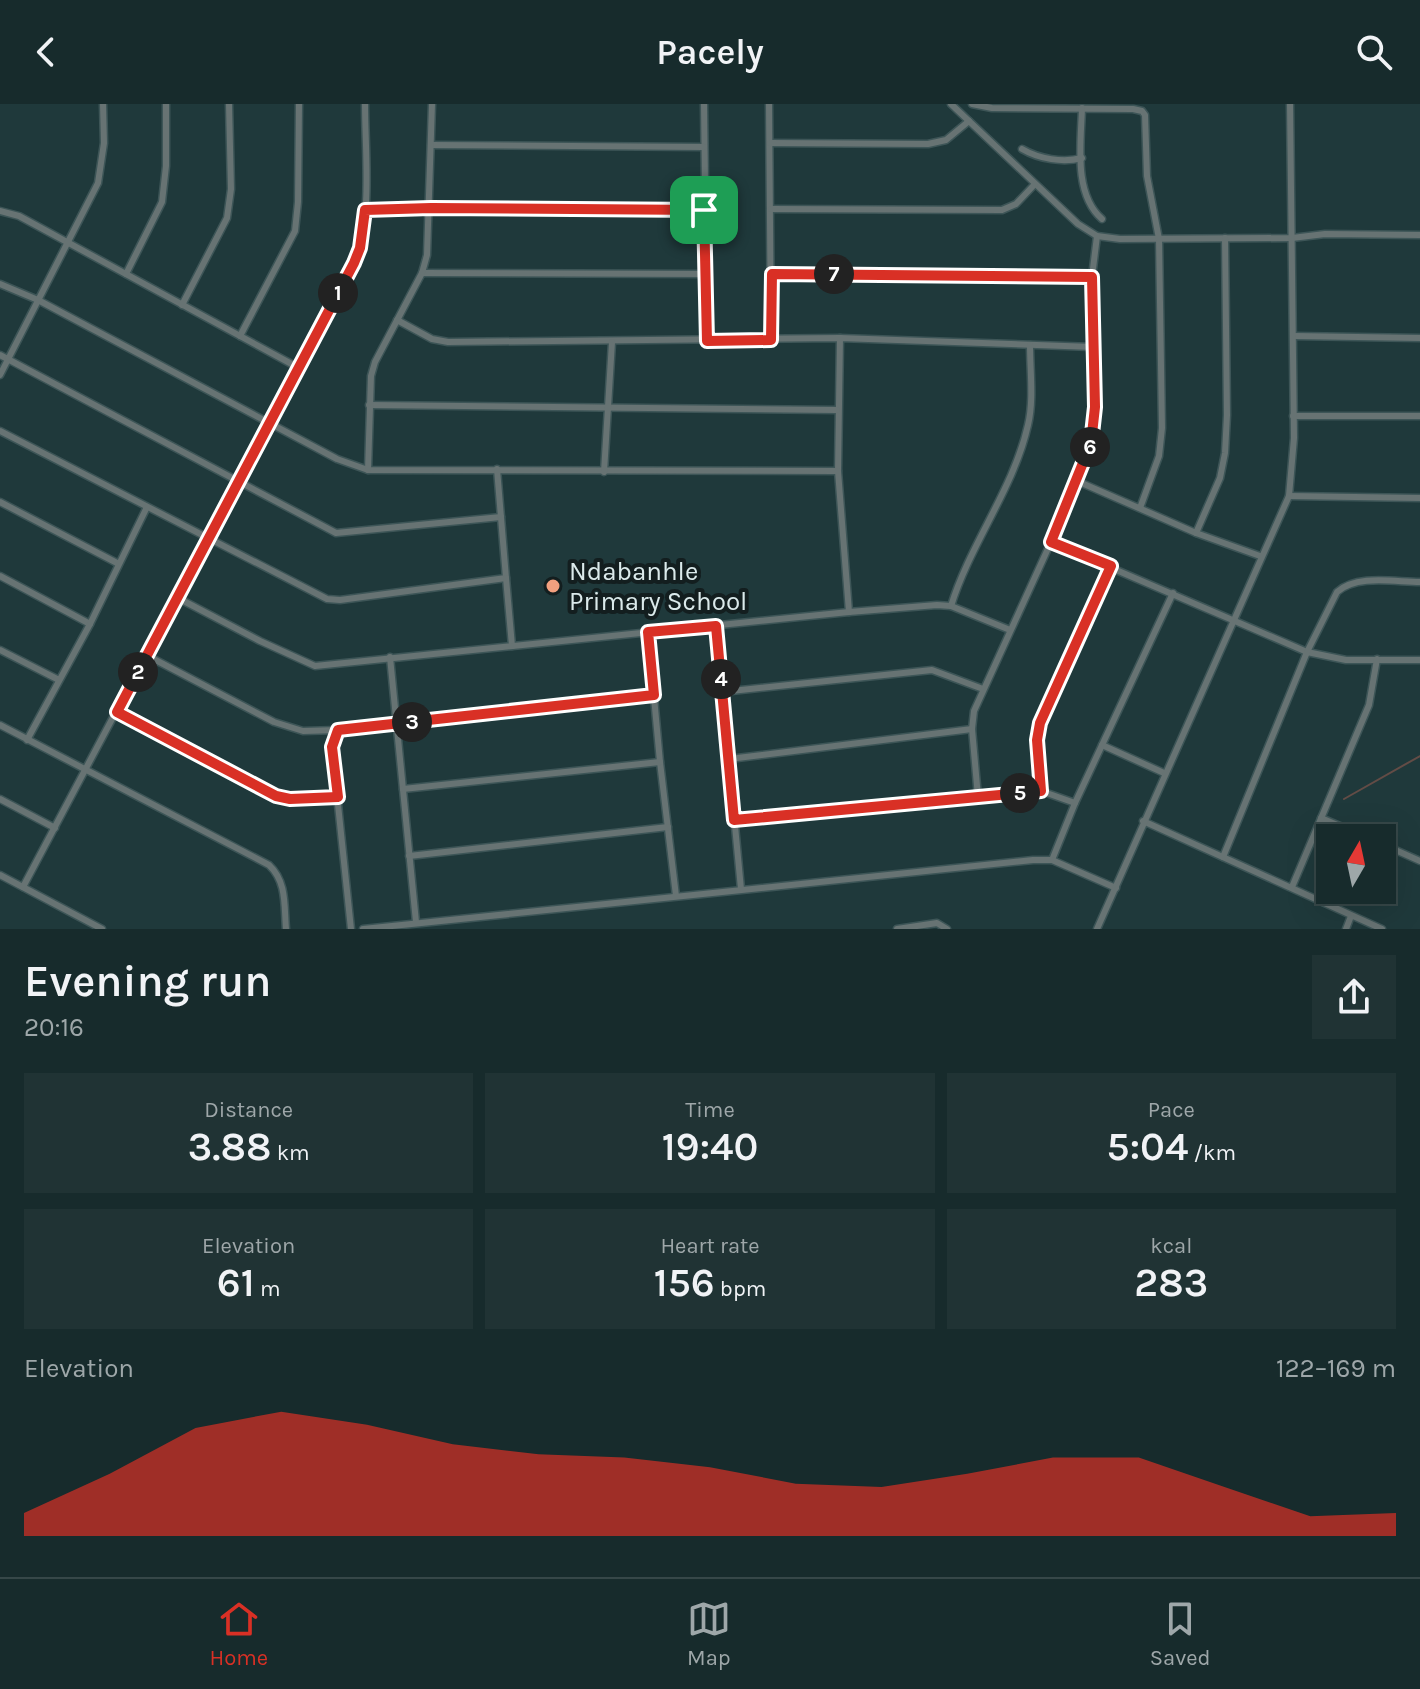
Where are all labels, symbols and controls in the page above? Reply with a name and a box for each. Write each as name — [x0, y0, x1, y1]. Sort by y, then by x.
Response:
icon: back — [24, 30, 68, 74]
icon: search — [1352, 30, 1396, 74]
text: Pacely — [656, 31, 764, 73]
pin — [670, 176, 738, 244]
icon: arrive — [682, 188, 726, 232]
pin: 7 — [814, 254, 854, 294]
text: 7 — [829, 261, 839, 287]
pin: 1 — [318, 273, 358, 313]
text: 1 — [334, 280, 342, 306]
pin: 6 — [1070, 427, 1110, 467]
text: 6 — [1083, 434, 1097, 460]
place label: Ndabanhle Primary School — [569, 556, 747, 617]
marker: Ndabanhle Primary School — [544, 577, 562, 595]
pin: 2 — [118, 652, 158, 692]
text: 2 — [131, 659, 145, 685]
pin: 4 — [701, 659, 741, 699]
text: 4 — [714, 666, 728, 692]
pin: 3 — [392, 702, 432, 742]
text: 3 — [405, 709, 419, 735]
pin: 5 — [1000, 773, 1040, 813]
text: 5 — [1014, 780, 1026, 806]
north arrow — [1316, 824, 1396, 904]
map controls — [1316, 824, 1396, 904]
button: share — [1312, 955, 1396, 1039]
text: Evening run — [24, 956, 271, 1007]
text: 20:16 — [24, 1012, 84, 1043]
text: Distance — [204, 1097, 293, 1123]
text: Time — [685, 1097, 735, 1123]
text: Pace — [1148, 1097, 1195, 1123]
text: 3.88 — [188, 1123, 271, 1170]
text: 19:40 — [662, 1123, 758, 1170]
text: 5:04 — [1107, 1123, 1188, 1170]
text: km — [271, 1140, 310, 1166]
text: /km — [1188, 1140, 1236, 1166]
text: Elevation — [202, 1233, 295, 1259]
text: Heart rate — [660, 1233, 760, 1259]
text: kcal — [1150, 1233, 1192, 1259]
text: 61 — [217, 1259, 255, 1306]
text: 156 — [654, 1259, 715, 1306]
text: 283 — [1134, 1259, 1208, 1306]
text: m — [255, 1276, 281, 1302]
text: bpm — [715, 1276, 766, 1302]
text: Elevation — [24, 1353, 134, 1384]
text: 122–169 m — [1276, 1353, 1396, 1384]
tab: Home — [209, 1597, 268, 1671]
tab: Map — [687, 1597, 731, 1671]
tab: Saved — [1150, 1597, 1211, 1671]

